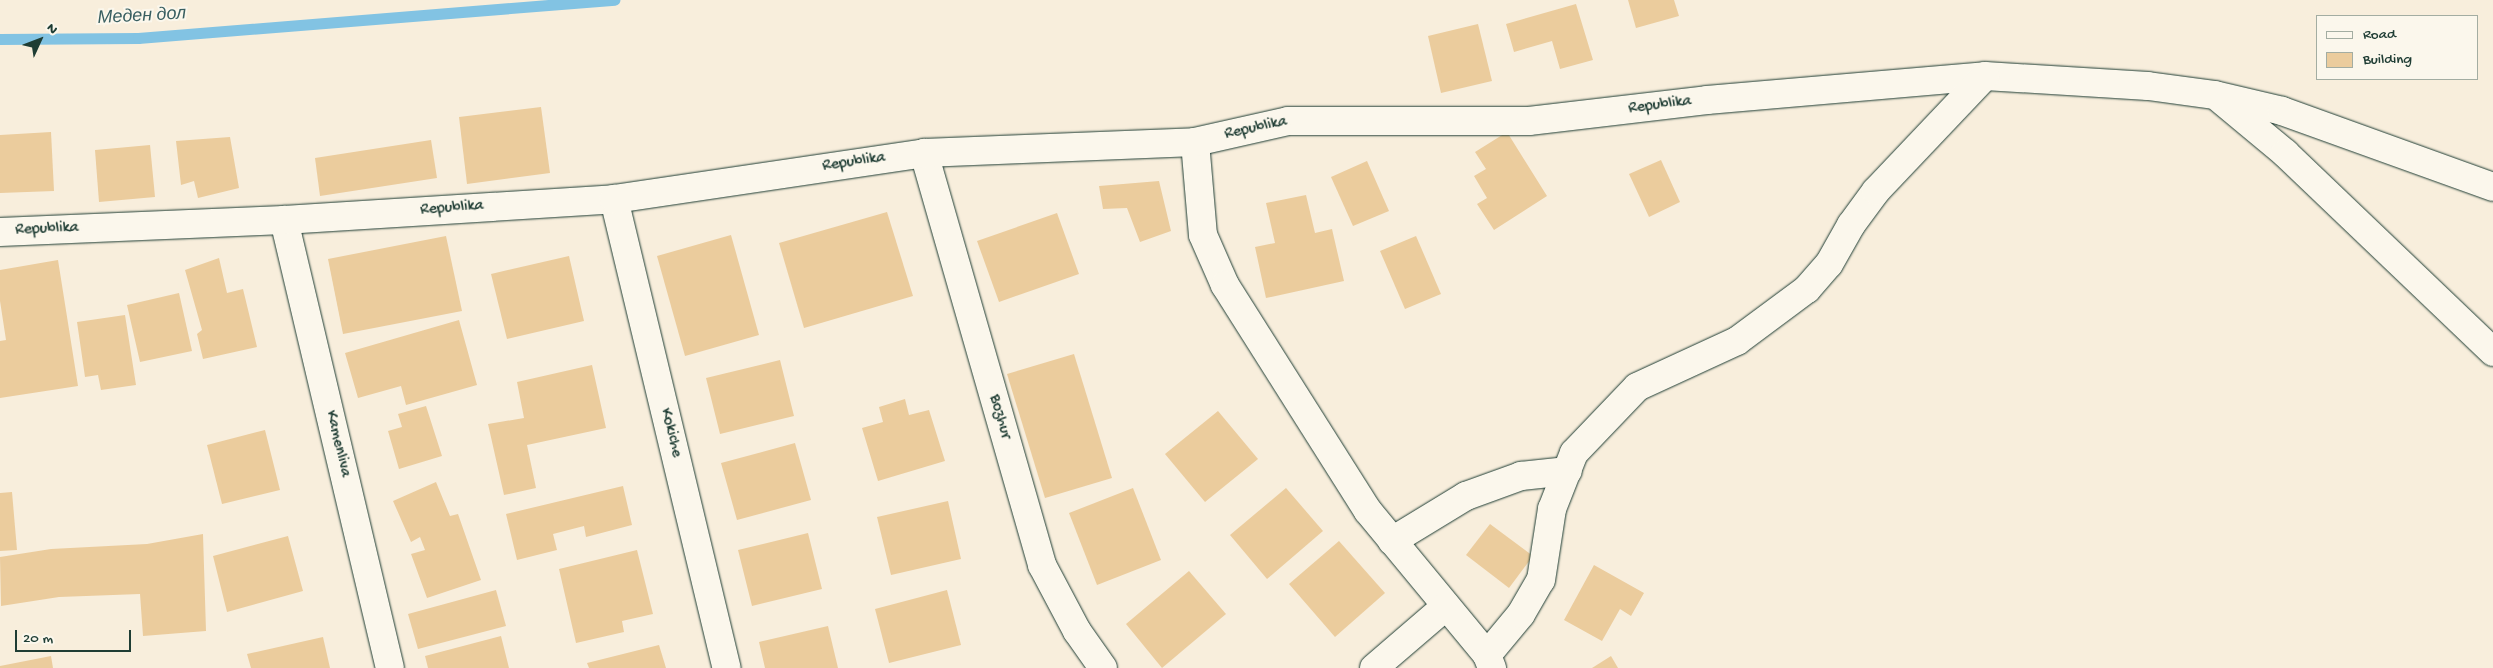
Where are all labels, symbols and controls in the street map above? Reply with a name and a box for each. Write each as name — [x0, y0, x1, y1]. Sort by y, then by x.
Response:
water label: Меден дол — [97, 5, 187, 31]
north arrow — [15, 15, 65, 65]
legend — [2316, 15, 2478, 80]
text: N — [42, 20, 61, 39]
text: Road — [2363, 26, 2396, 44]
text: Building — [2363, 51, 2412, 69]
street label: Republika — [1627, 93, 1693, 119]
street label: Republika — [1223, 113, 1289, 145]
street label: Republika — [821, 149, 887, 177]
street label: Republika — [420, 197, 484, 221]
street label: Republika — [15, 219, 79, 241]
street label: Bozhur — [984, 393, 1014, 441]
street label: Kokiche — [655, 406, 685, 460]
street label: Kamenliva — [320, 409, 354, 479]
scale bar — [18, 620, 134, 652]
text: 20 m — [23, 630, 53, 648]

